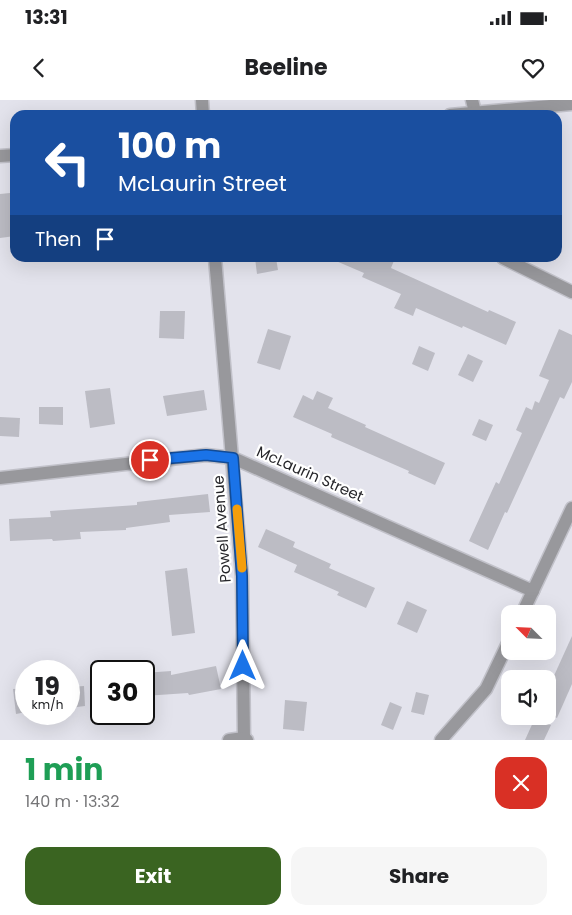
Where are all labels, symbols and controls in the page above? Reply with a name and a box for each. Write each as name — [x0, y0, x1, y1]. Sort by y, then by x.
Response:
text: 13:31 — [25, 4, 68, 31]
text: Beeline — [245, 52, 327, 83]
icon: back — [25, 54, 53, 82]
icon: heart — [519, 54, 547, 82]
text: 100 m — [118, 121, 221, 170]
icon: left — [35, 130, 100, 195]
text: McLaurin Street — [118, 168, 287, 199]
icon: arrive — [91, 225, 119, 253]
text: Then — [35, 226, 81, 253]
pin — [129, 439, 171, 481]
street label: McLaurin Street — [253, 441, 367, 507]
icon: arrive — [136, 446, 164, 474]
street label: Powell Avenue — [207, 475, 236, 583]
north arrow — [501, 605, 556, 660]
map controls — [501, 605, 556, 725]
position arrow — [216, 639, 268, 691]
speed limit sign: 30 — [90, 660, 155, 725]
text: 19 — [35, 669, 60, 704]
button: sound — [501, 670, 556, 725]
text: km/h — [32, 696, 63, 713]
text: 1 min — [25, 748, 103, 791]
button: close — [495, 757, 547, 809]
text: 140 m · 13:32 — [25, 790, 120, 813]
button: Exit — [25, 847, 281, 905]
button: Share — [291, 847, 547, 905]

